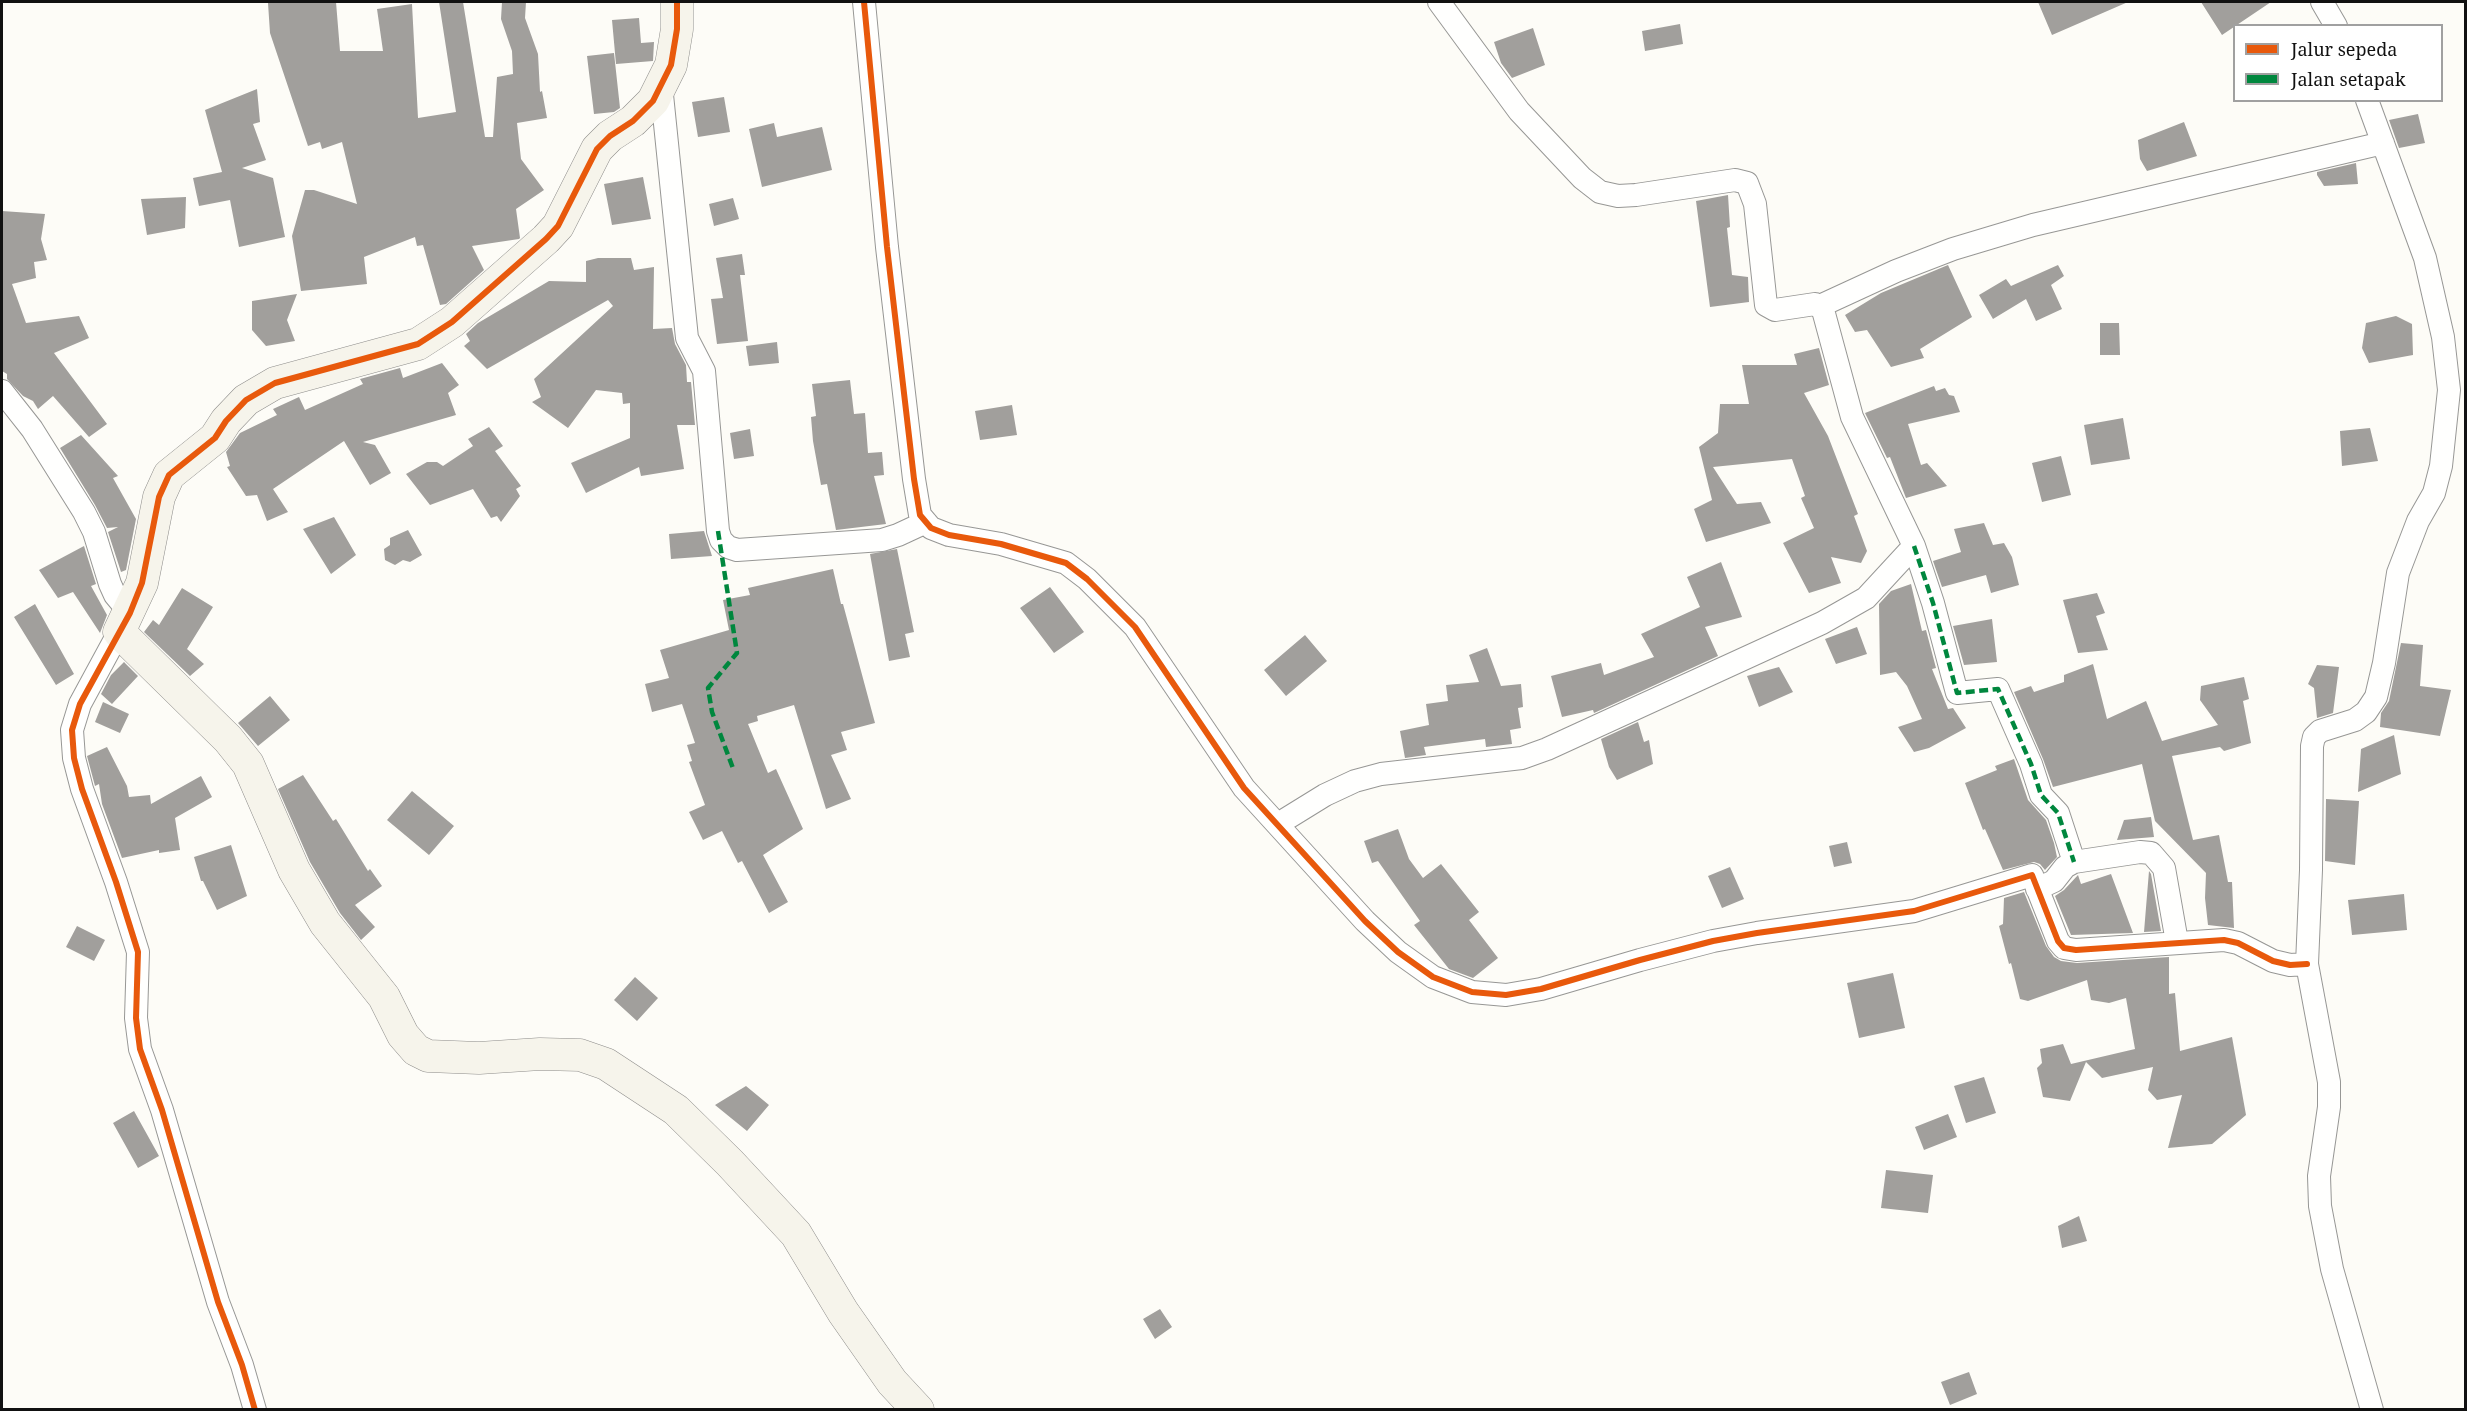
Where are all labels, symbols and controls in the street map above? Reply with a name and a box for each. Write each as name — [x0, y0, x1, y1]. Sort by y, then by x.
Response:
legend — [2233, 24, 2443, 102]
text: Jalur sepeda — [2291, 37, 2397, 61]
text: Jalan setapak — [2291, 67, 2406, 91]

